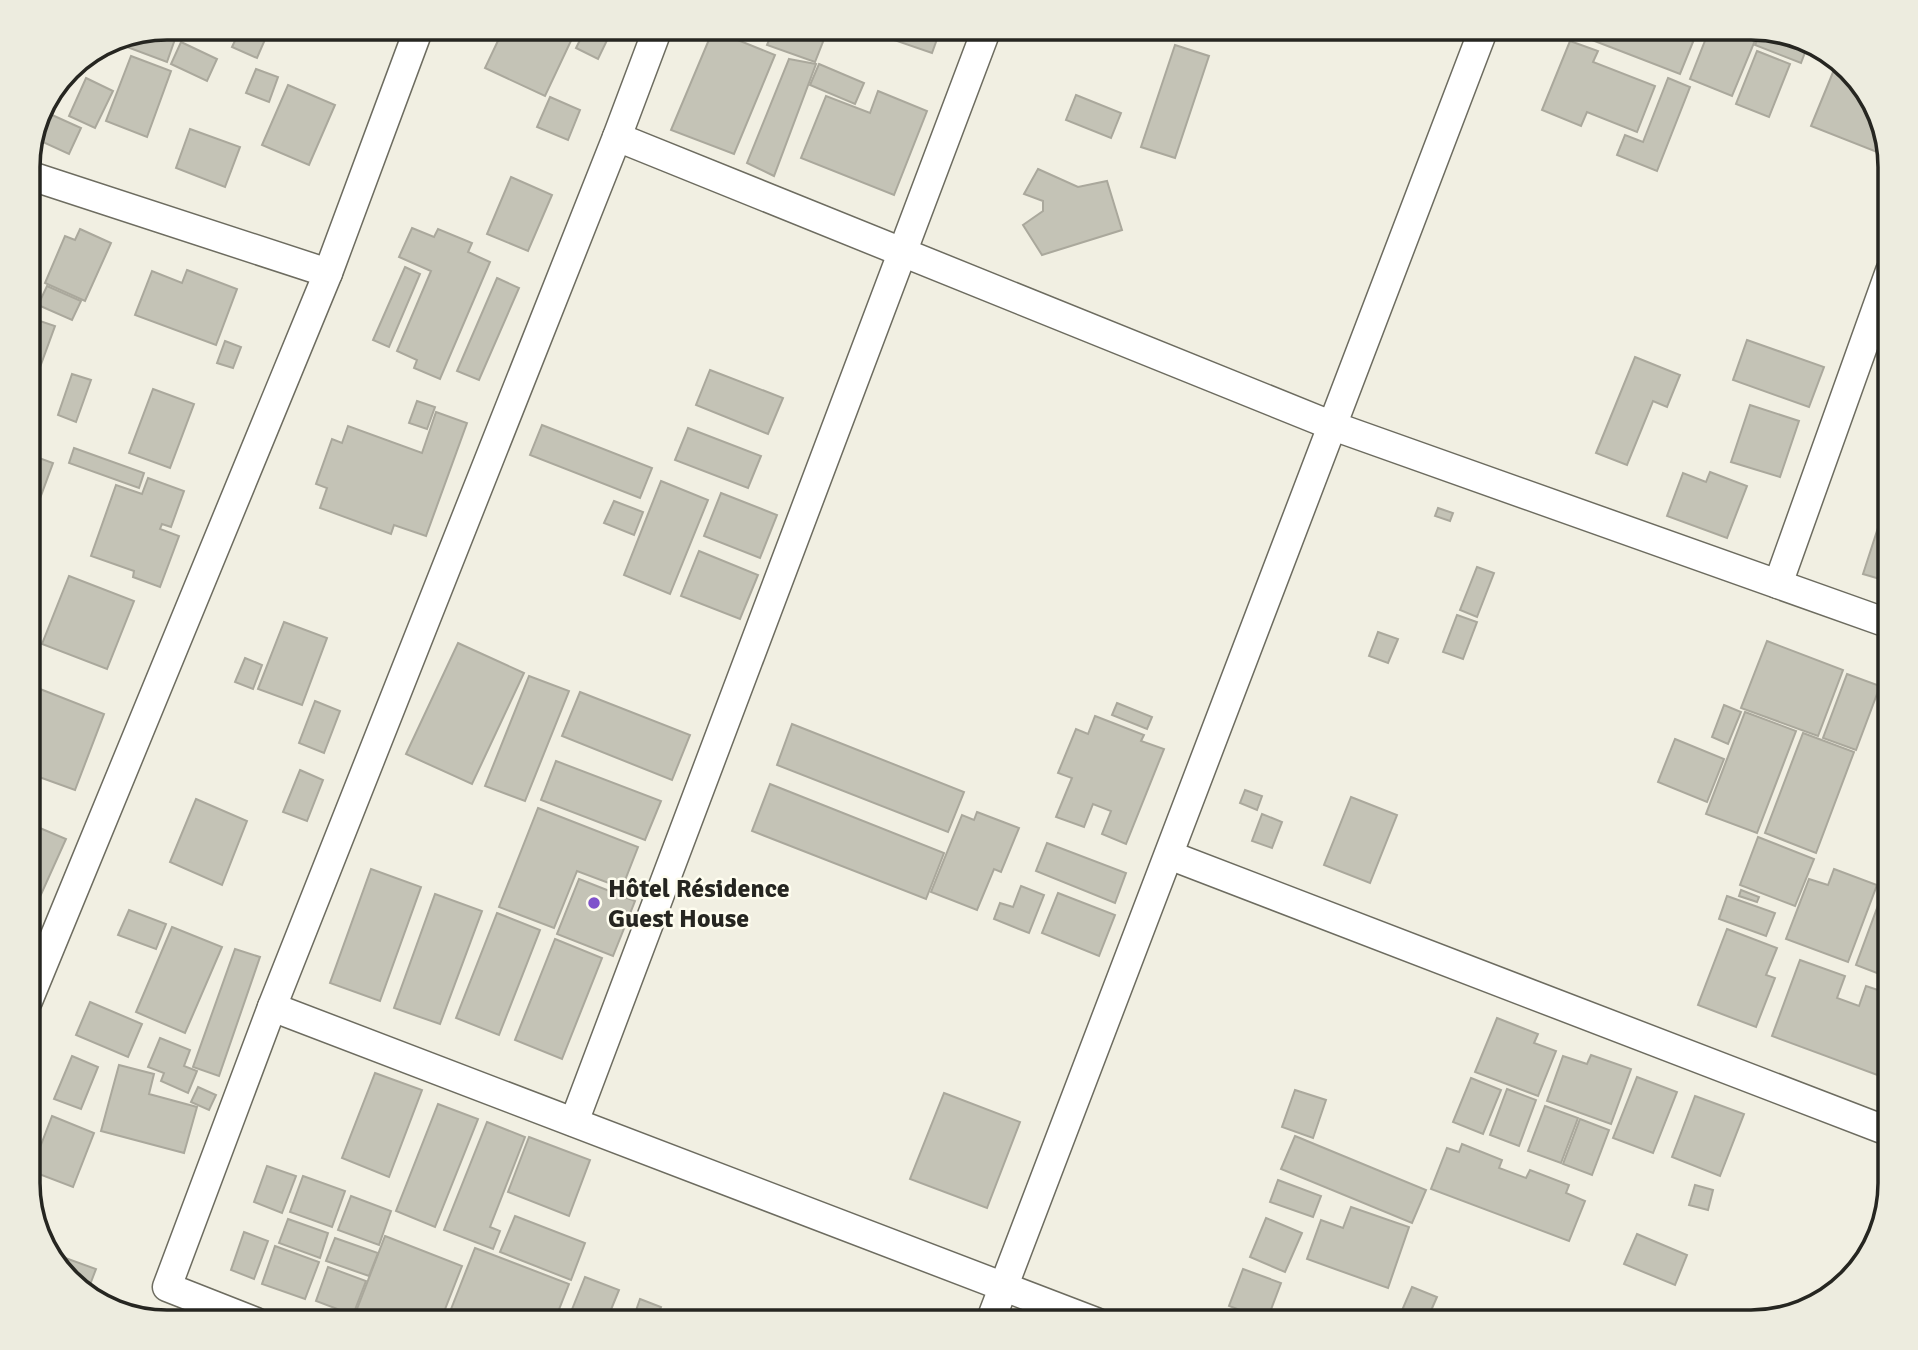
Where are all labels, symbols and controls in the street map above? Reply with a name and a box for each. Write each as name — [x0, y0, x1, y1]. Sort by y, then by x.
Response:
place label: Hôtel Résidence Guest House — [608, 873, 790, 935]
marker: Hôtel Résidence Guest House — [586, 895, 602, 911]

